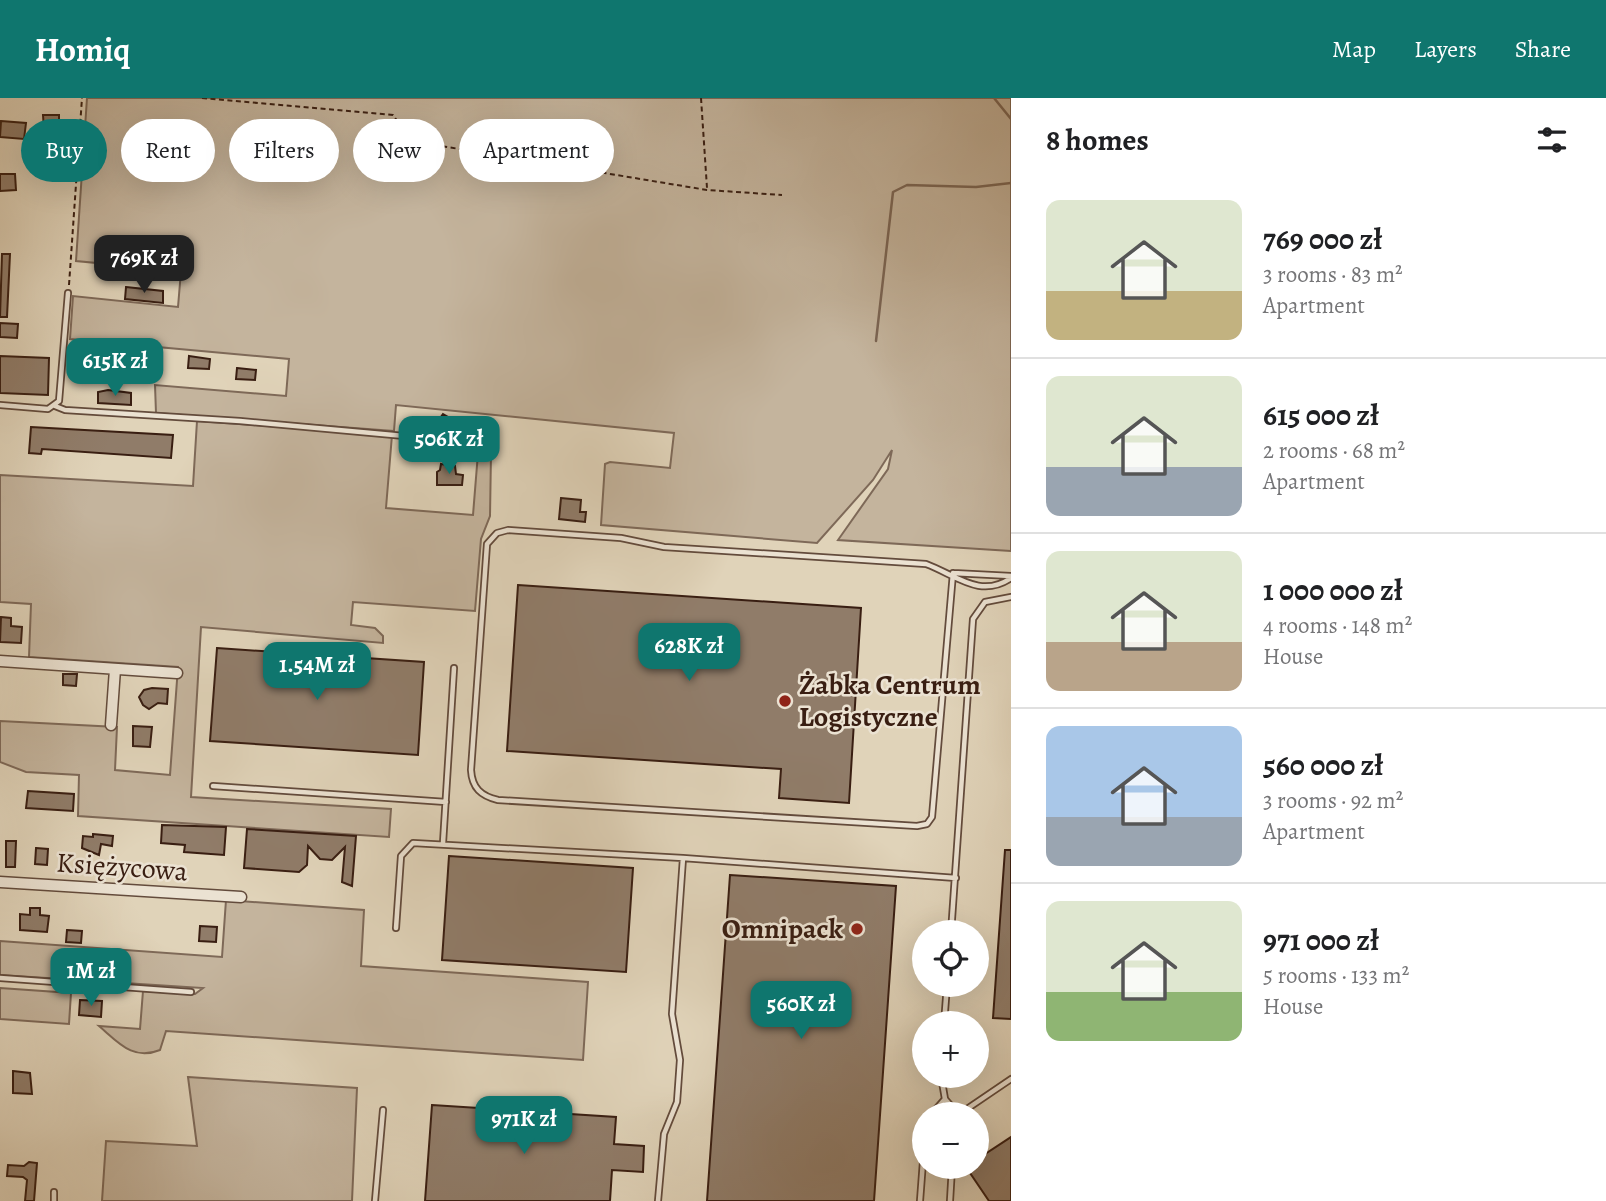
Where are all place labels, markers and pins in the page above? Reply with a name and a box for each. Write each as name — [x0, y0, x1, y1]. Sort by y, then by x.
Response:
pin: 769K zł — [79, 236, 209, 295]
pin: 615K zł — [50, 338, 180, 398]
pin: 506K zł — [384, 416, 514, 476]
pin: 628K zł — [624, 624, 754, 683]
pin: 1.54M zł — [245, 642, 389, 702]
place label: Żabka Centrum Logistyczne — [799, 666, 981, 736]
marker: Żabka Centrum Logistyczne — [777, 693, 793, 709]
place label: Omnipack — [722, 910, 844, 948]
marker: Omnipack — [849, 921, 865, 937]
pin: 1M zł — [42, 948, 140, 1008]
pin: 560K zł — [736, 982, 866, 1041]
pin: 971K zł — [459, 1096, 589, 1156]

